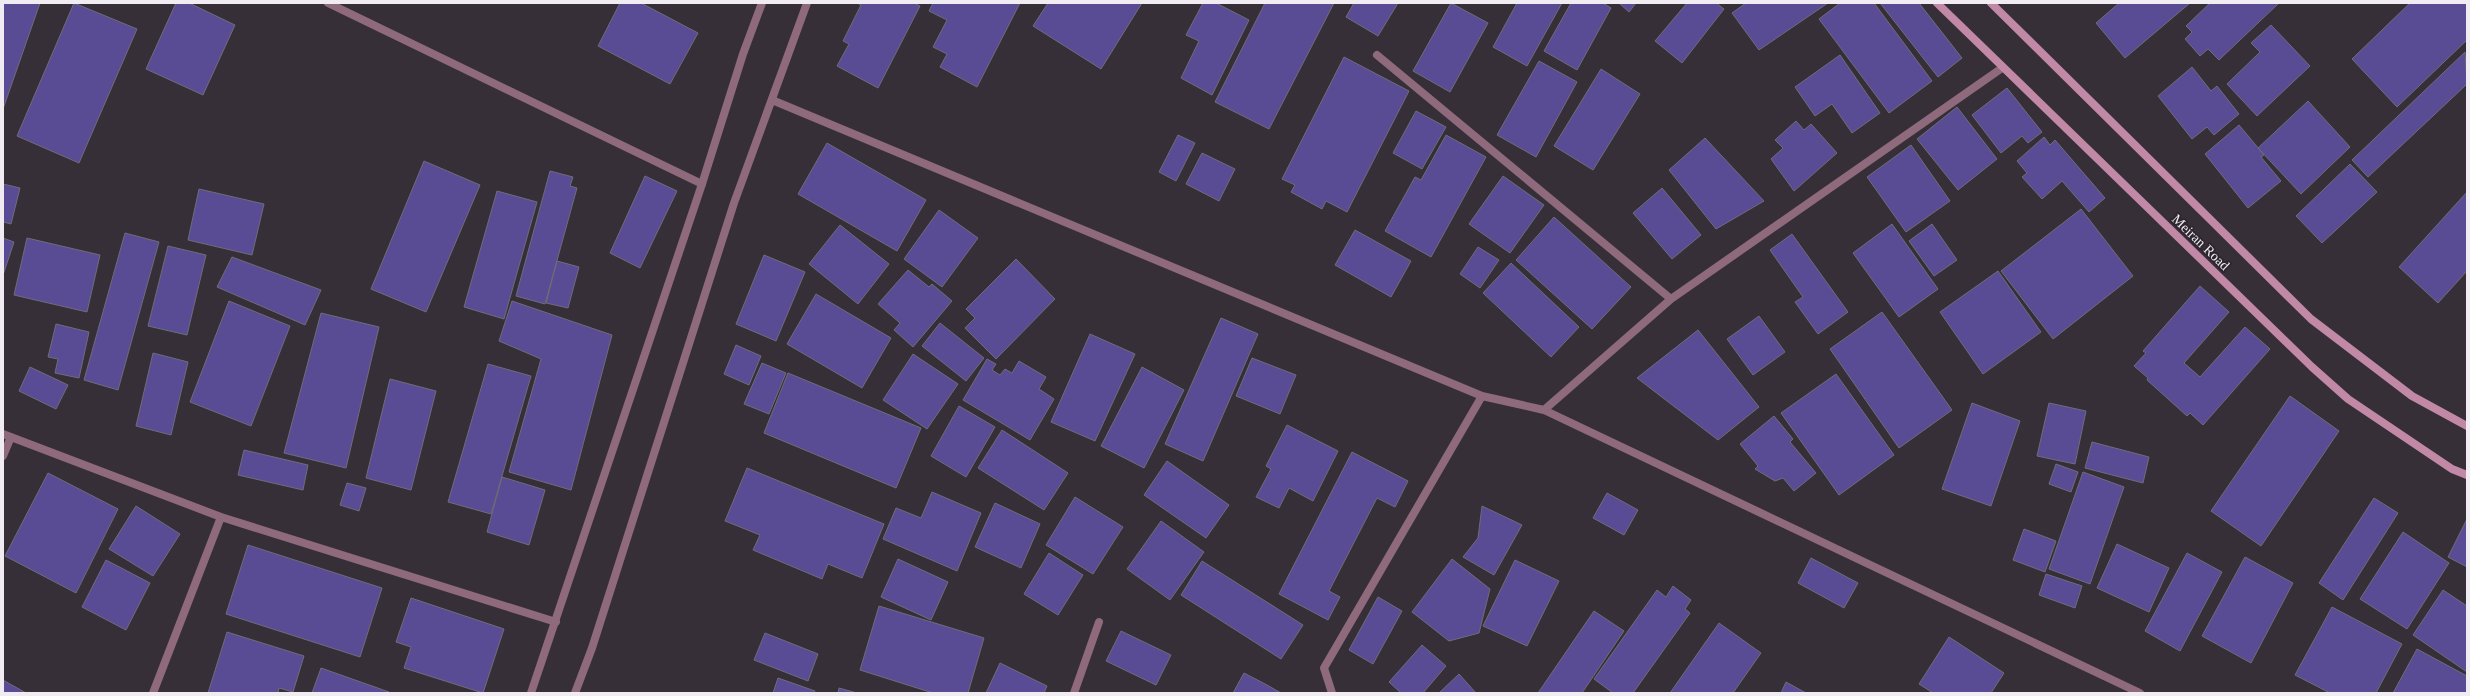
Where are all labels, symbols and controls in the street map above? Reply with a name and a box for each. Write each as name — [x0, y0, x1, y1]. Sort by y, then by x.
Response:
street label: Meiran Road — [2169, 211, 2232, 273]

